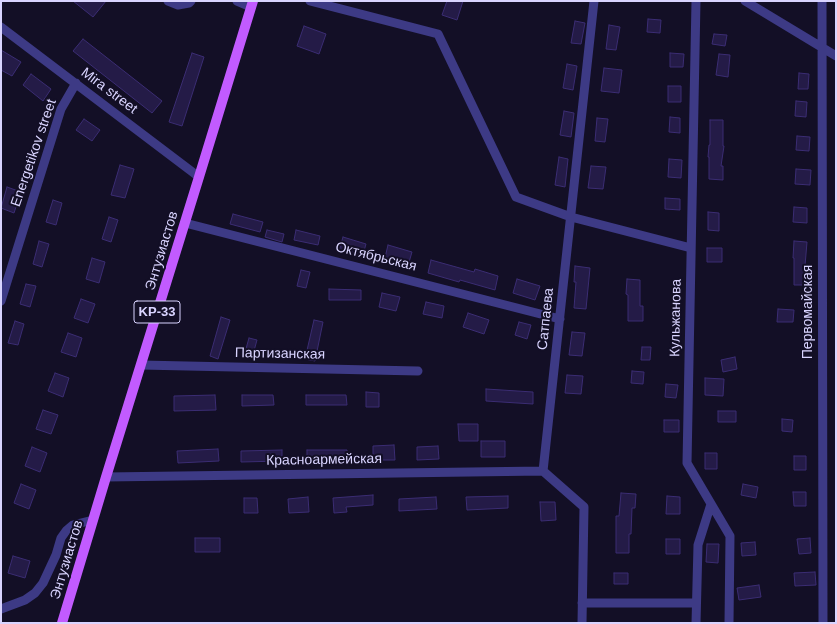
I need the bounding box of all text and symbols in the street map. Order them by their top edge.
street label: Mira street [78,64,140,118]
street label: Energetikov street [8,97,60,209]
street label: Энтузиастов [142,209,182,293]
street label: Октябрьская [334,239,418,275]
street label: Первомайская [800,265,816,359]
street label: Кульжанова [667,279,685,357]
street label: Сатпаева [534,287,558,351]
road number: KP-33 [134,301,180,323]
street label: Партизанская [235,345,325,363]
street label: Красноармейская [266,451,382,469]
street label: Энтузиастов [47,518,87,602]

